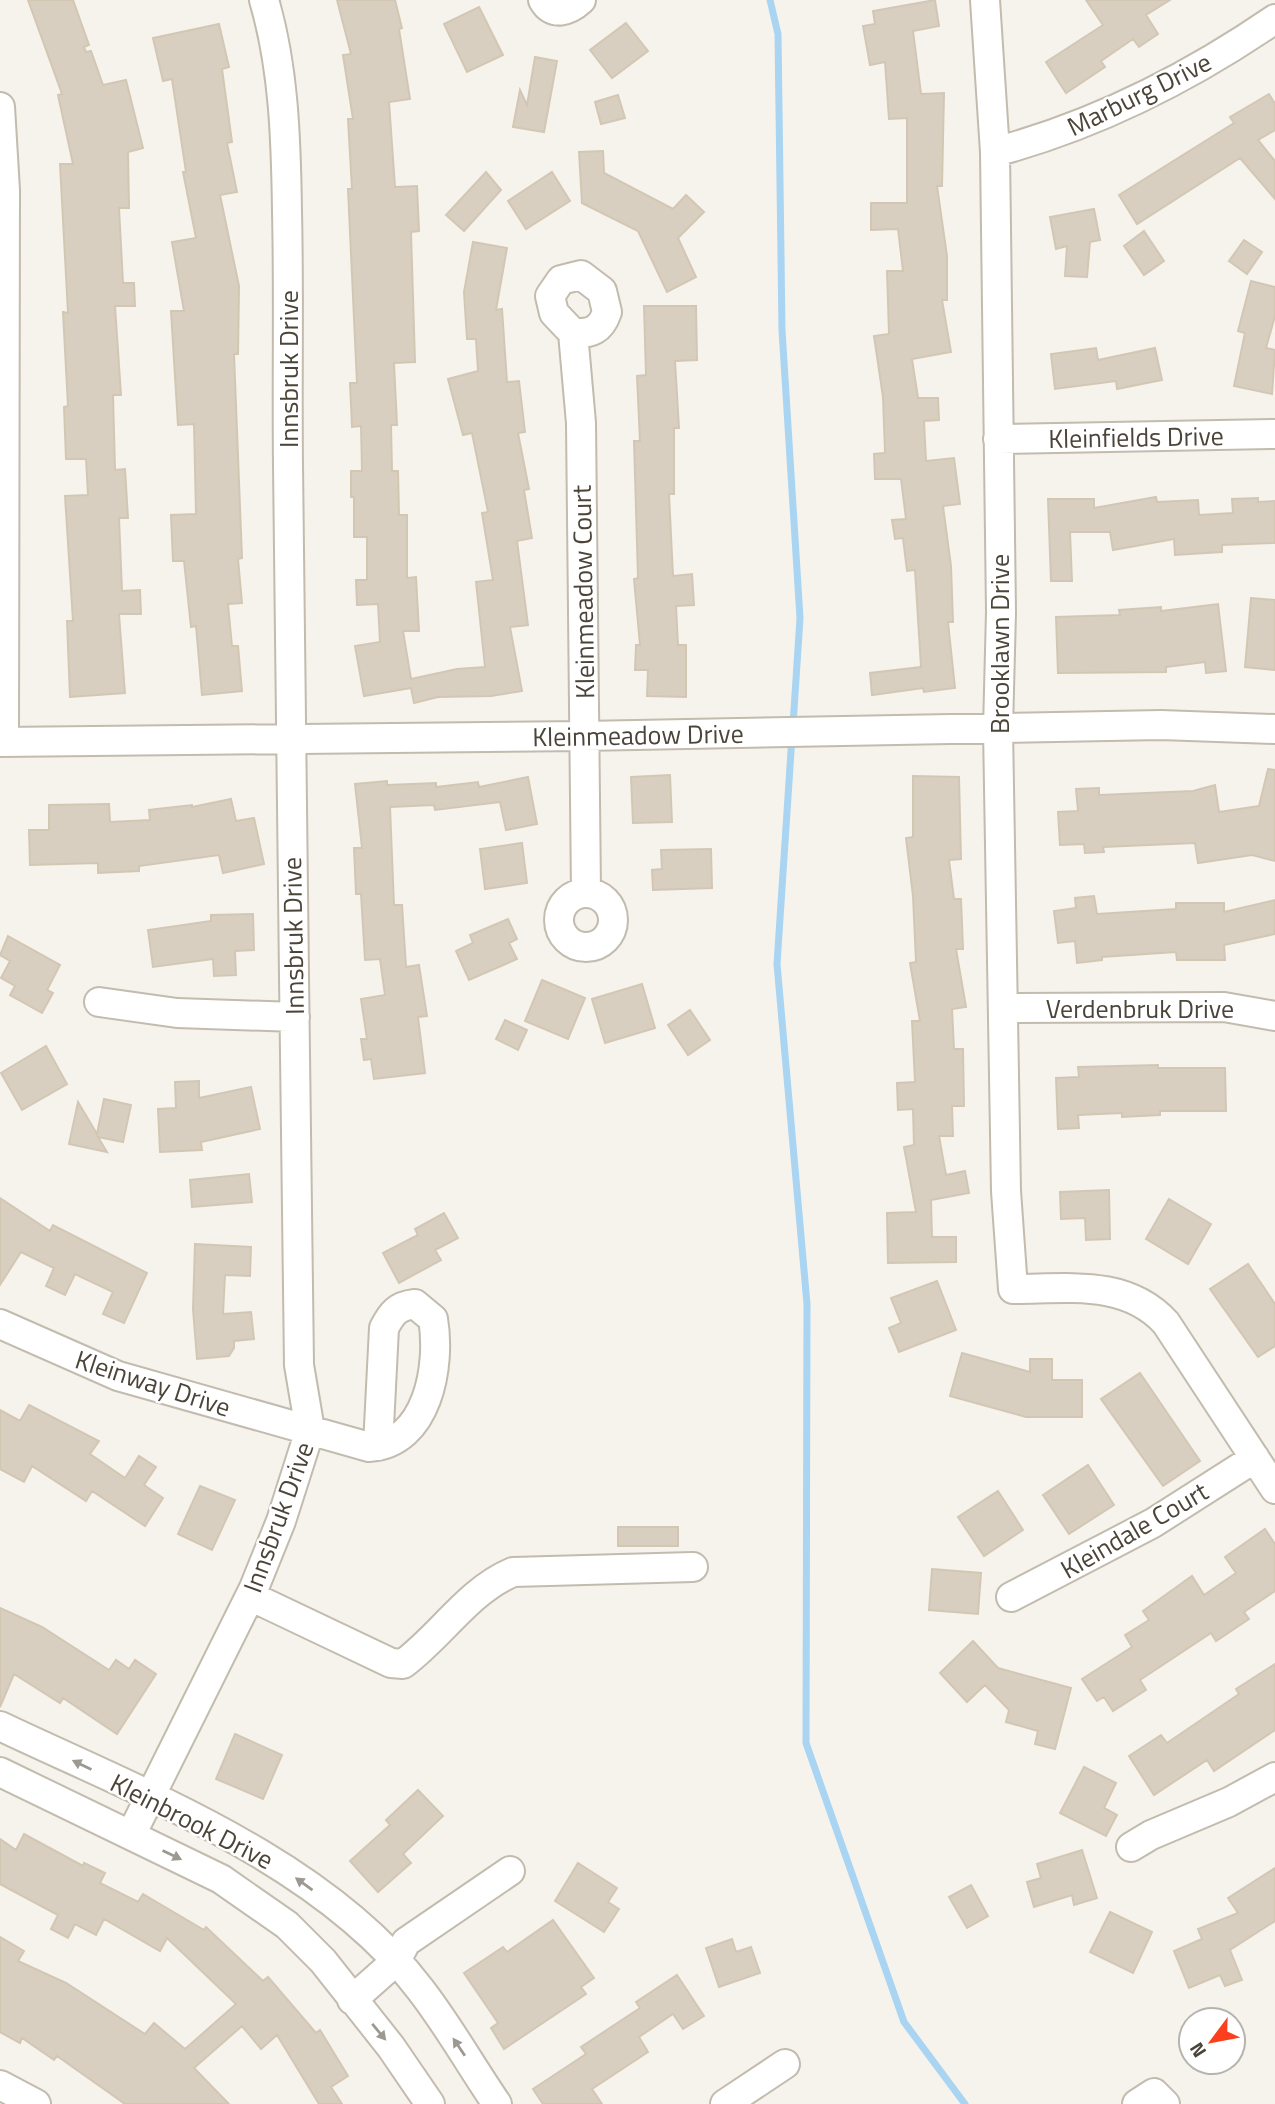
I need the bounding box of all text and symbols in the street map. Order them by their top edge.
street label: Marburg Drive [1060,42,1218,146]
street label: Innsbruk Drive [269,290,308,448]
street label: Kleinfields Drive [1048,416,1224,458]
street label: Kleinmeadow Court [562,485,604,699]
street label: Brooklawn Drive [980,554,1019,734]
street label: Kleinmeadow Drive [532,714,744,756]
street label: Innsbruk Drive [272,857,314,1015]
street label: Verdenbruk Drive [1046,989,1234,1028]
street label: Kleinway Drive [70,1340,236,1426]
street label: Innsbruk Drive [233,1436,323,1598]
street label: Kleindale Court [1053,1472,1215,1588]
one-way arrow [72,1760,92,1771]
street label: Kleinbrook Drive [104,1763,280,1879]
one-way arrow [162,1849,182,1860]
one-way arrow [295,1877,313,1891]
north arrow [1177,2006,1247,2076]
one-way arrow [371,2023,386,2040]
text: N [1181,2037,1213,2064]
one-way arrow [452,2038,466,2056]

